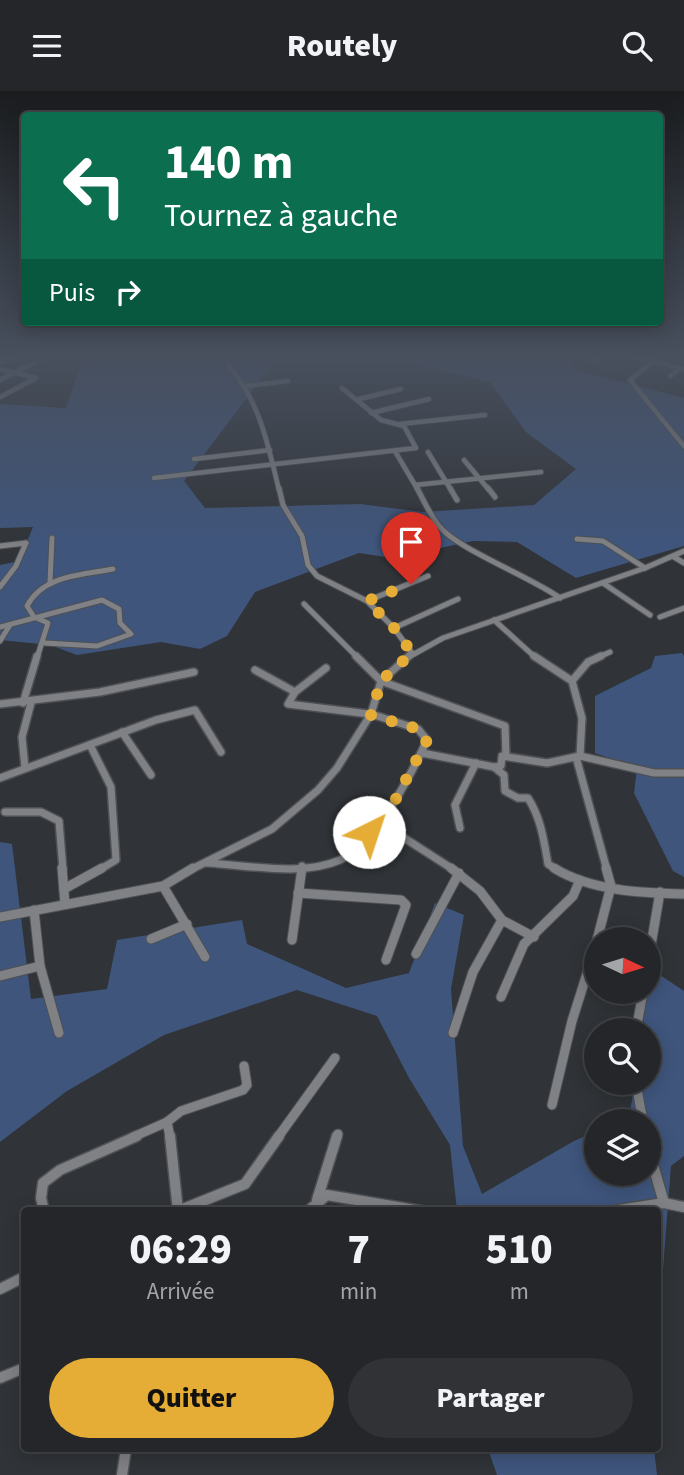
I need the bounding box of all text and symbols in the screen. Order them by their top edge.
text: Routely [287,23,397,69]
icon: menu [28,27,66,65]
icon: search [618,27,656,65]
text: 140 m [164,128,293,198]
icon: left [49,140,140,231]
text: Tournez à gauche [164,193,398,239]
icon: right [109,273,147,311]
text: Puis [49,274,95,311]
pin [381,512,441,584]
icon: arrive [392,523,430,561]
position arrow [332,795,406,869]
north arrow [584,927,662,1005]
map controls [584,927,661,1186]
button: search [584,1018,661,1095]
button: layers [584,1109,661,1186]
text: 06:29 [129,1220,232,1280]
text: 7 [347,1220,370,1280]
text: 510 [486,1220,553,1280]
text: Arrivée [147,1275,214,1308]
text: min [340,1275,377,1308]
text: m [510,1275,529,1308]
button: Quitter [49,1358,334,1438]
button: Partager [348,1358,633,1438]

